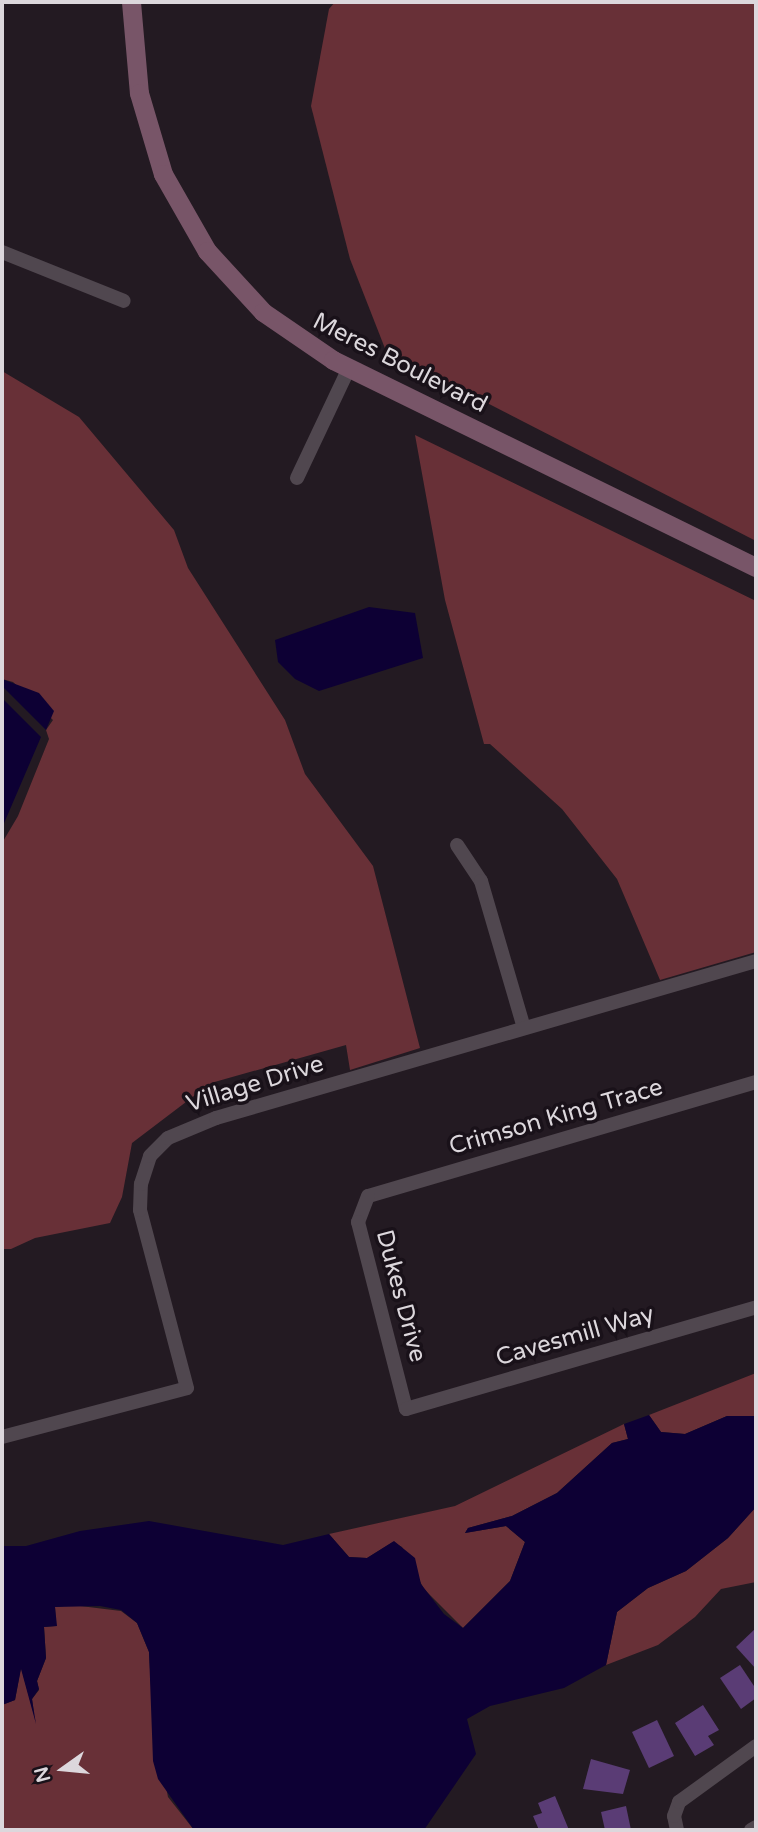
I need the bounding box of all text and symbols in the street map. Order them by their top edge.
street label: Meres Boulevard [308,307,492,419]
street label: Village Drive [183,1049,327,1119]
street label: Crimson King Trace [446,1073,666,1161]
street label: Dukes Drive [370,1227,432,1365]
street label: Cavesmill Way [493,1300,657,1372]
north arrow [28,1734,98,1804]
text: N [30,1764,55,1785]

